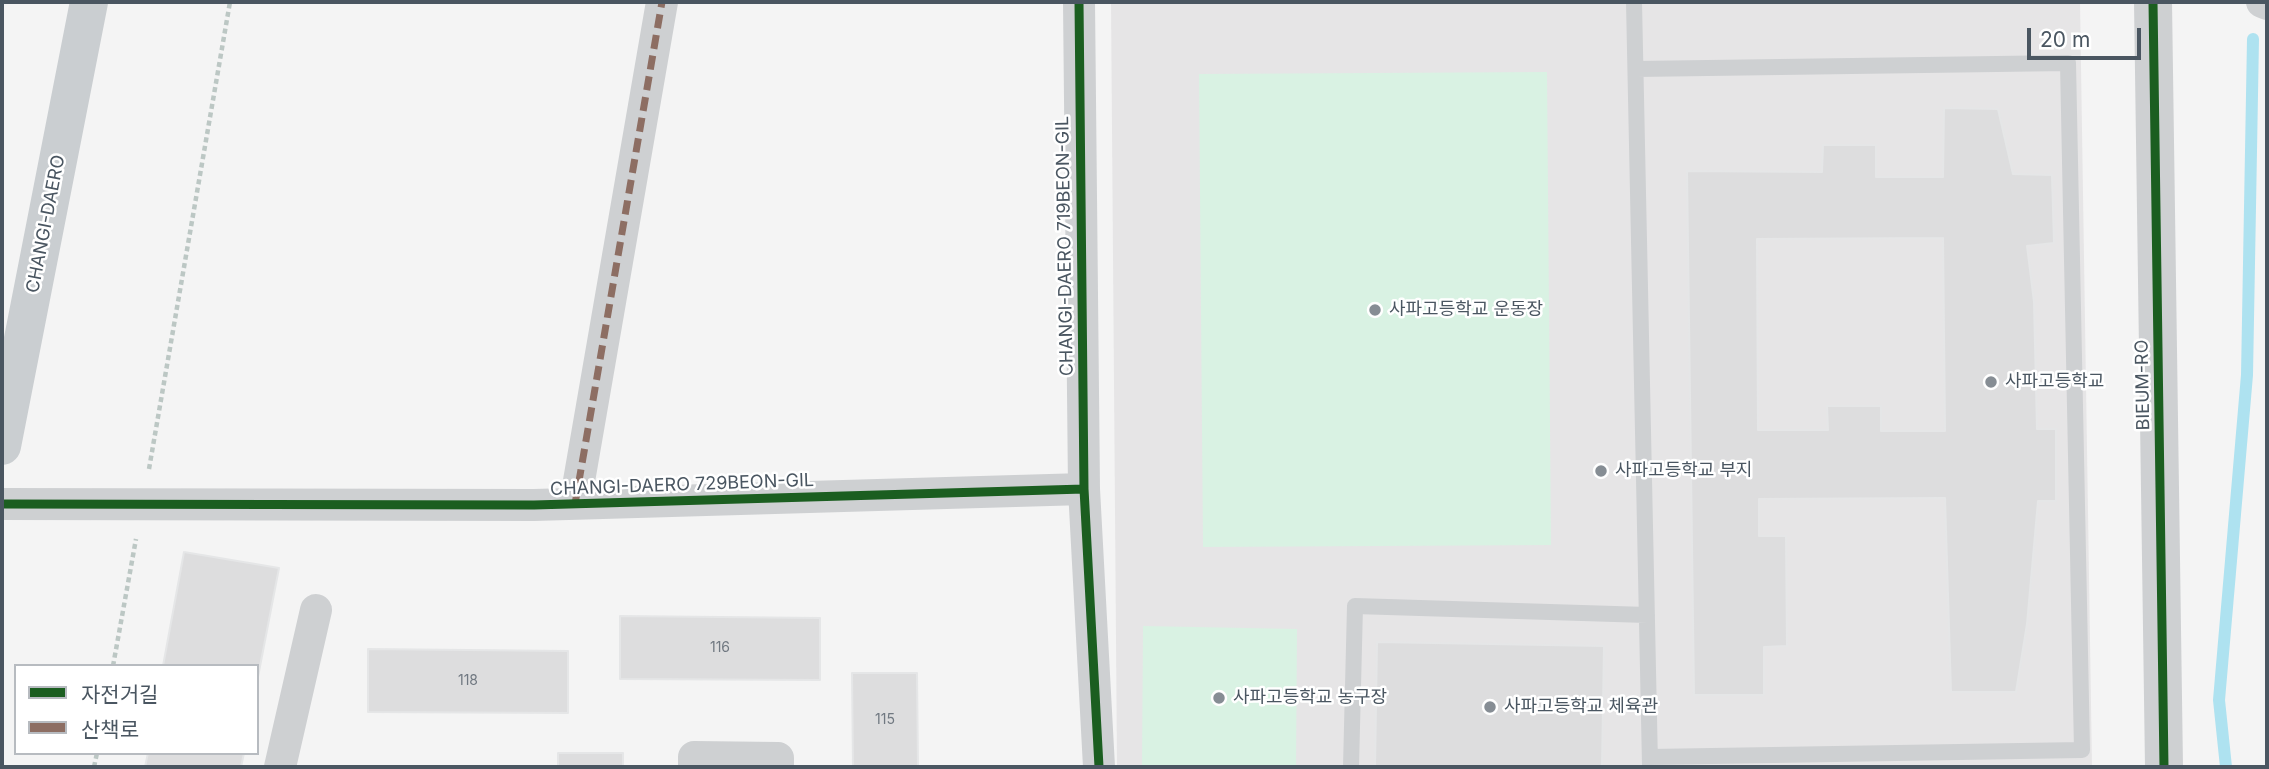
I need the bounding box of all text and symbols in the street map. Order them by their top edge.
scale bar [2031,14,2145,58]
text: 20 m [2040,27,2090,52]
street label: CHANGI-DAERO 719BEON-GIL [1052,116,1078,376]
street label: CHANGI-DAERO [22,153,70,295]
place label: 사파고등학교 운동장 [1389,299,1543,321]
marker: 사파고등학교 운동장 [1367,302,1383,318]
street label: BIEUM-RO [2131,339,2155,431]
place label: 사파고등학교 [2005,371,2104,393]
marker: 사파고등학교 [1983,374,1999,390]
place label: 사파고등학교 부지 [1615,460,1753,482]
marker: 사파고등학교 부지 [1593,463,1609,479]
street label: CHANGI-DAERO 729BEON-GIL [550,470,814,500]
house number: 116 [710,640,730,656]
legend [14,664,259,755]
house number: 118 [458,673,478,689]
text: 자전거길 [81,682,158,707]
place label: 사파고등학교 농구장 [1233,687,1387,709]
marker: 사파고등학교 농구장 [1211,690,1227,706]
place label: 사파고등학교 체육관 [1504,696,1658,718]
marker: 사파고등학교 체육관 [1482,699,1498,715]
house number: 115 [875,712,895,728]
text: 산책로 [81,717,139,742]

